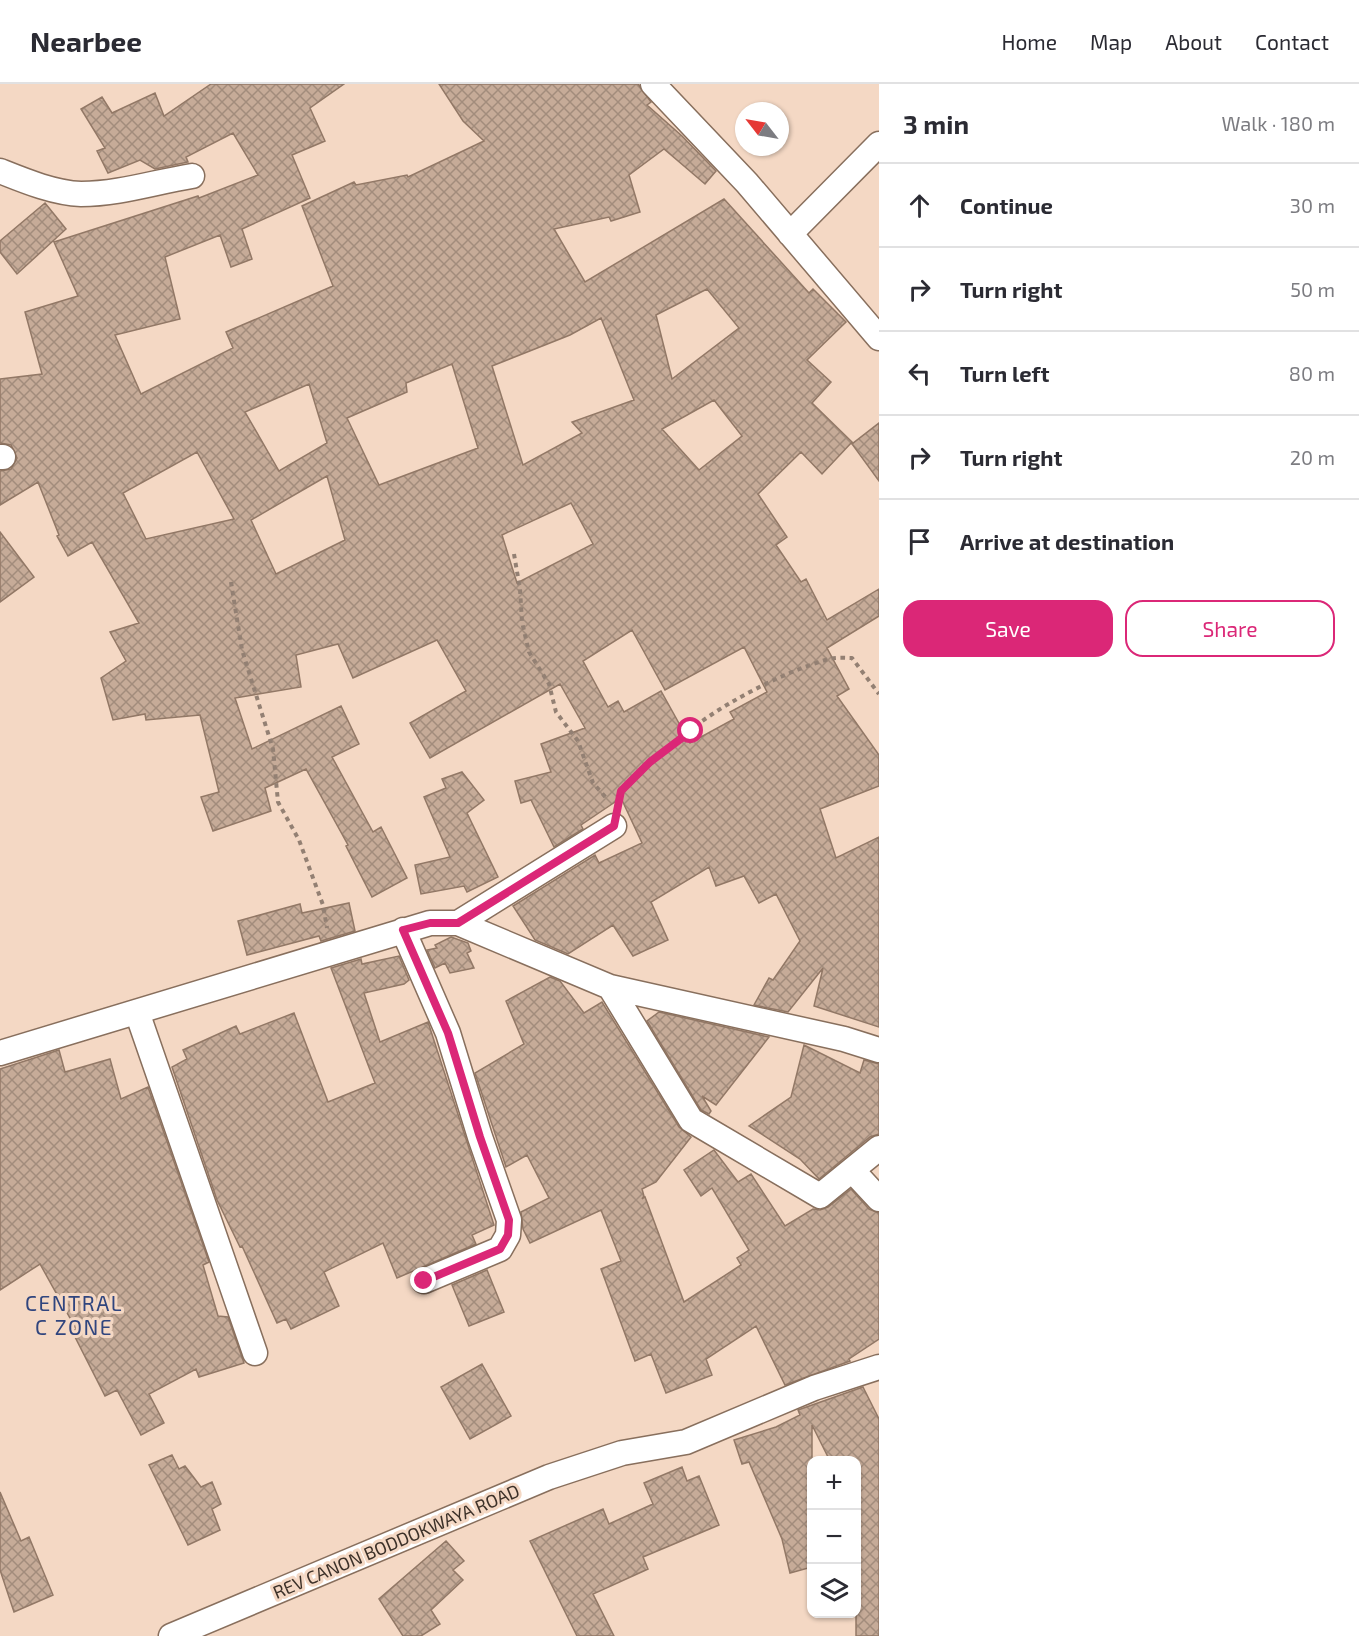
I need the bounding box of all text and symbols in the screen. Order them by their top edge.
text: Nearbee [30,24,142,58]
text: Home [1001,29,1057,54]
text: Map [1090,29,1132,54]
text: About [1165,29,1222,54]
text: Contact [1255,29,1329,54]
north arrow [735,102,789,156]
text: 3 min [903,108,969,139]
text: Walk · 180 m [1222,111,1335,135]
icon: ahead [903,189,936,222]
text: Continue [960,192,1053,218]
text: 30 m [1290,193,1335,217]
icon: right [903,273,936,306]
text: Turn right [960,276,1062,302]
text: 50 m [1290,277,1335,301]
icon: left [903,357,936,390]
text: Turn left [960,360,1049,386]
text: 80 m [1289,361,1335,385]
icon: right [903,441,936,474]
text: Turn right [960,444,1062,470]
text: 20 m [1290,445,1335,469]
icon: arrive [903,525,936,558]
text: Arrive at destination [960,528,1174,554]
button: Save [903,600,1113,657]
button: Share [1125,600,1335,657]
route start [677,717,703,743]
route end [410,1267,436,1293]
district label: CENTRAL C ZONE [25,1290,123,1339]
map controls [807,1456,861,1618]
button: + [807,1456,861,1510]
street label: REV CANON BODDOKWAYA ROAD [269,1479,523,1603]
button: − [807,1510,861,1564]
button: layers [807,1564,861,1618]

